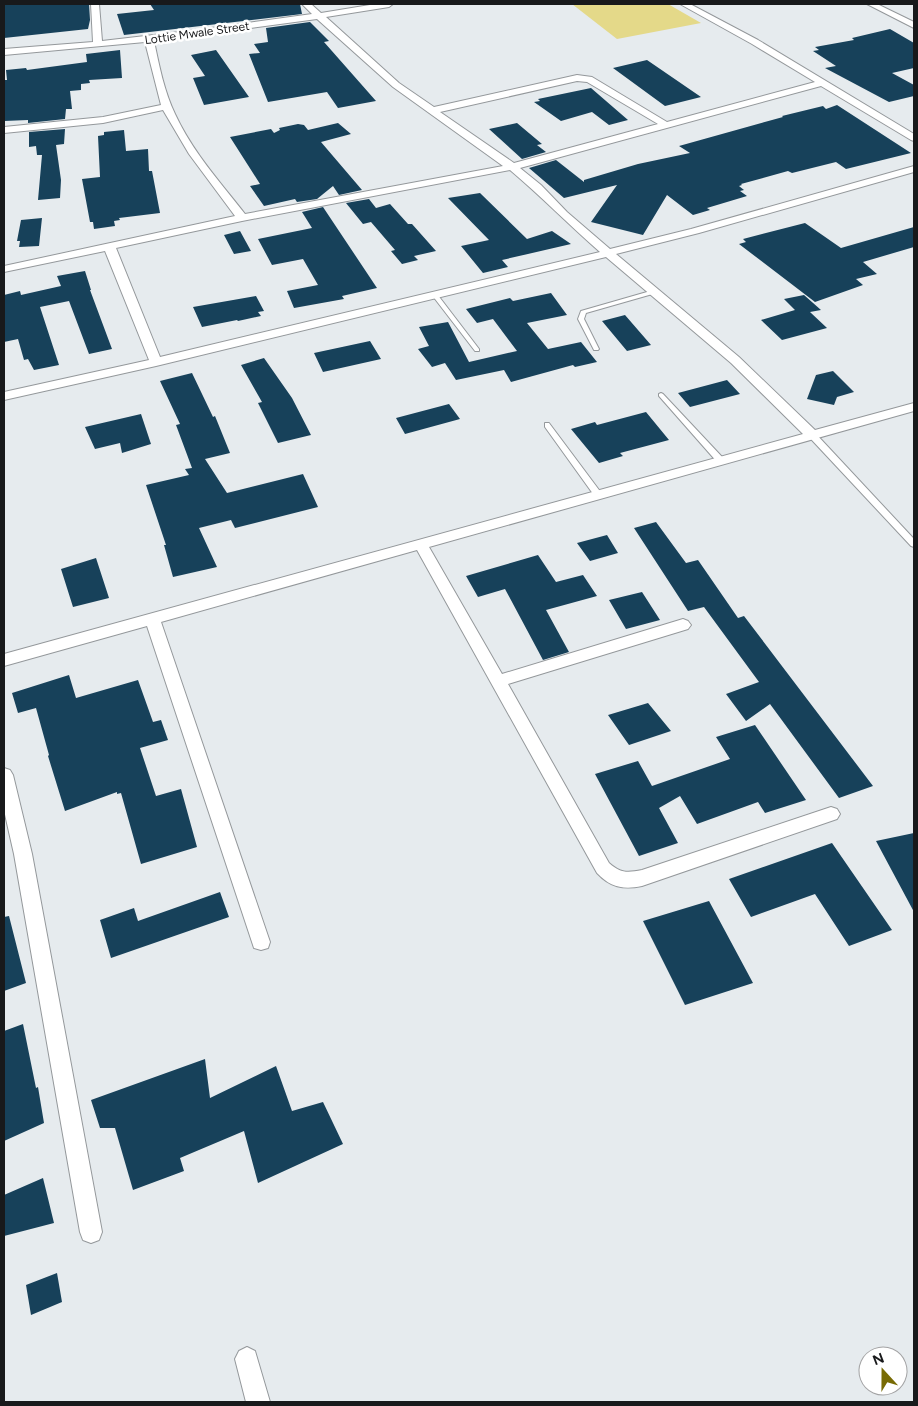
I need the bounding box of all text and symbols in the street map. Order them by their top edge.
street label: Lottie Mwale Street [144,19,251,47]
north arrow [858,1346,908,1396]
text: N [870,1349,887,1369]

